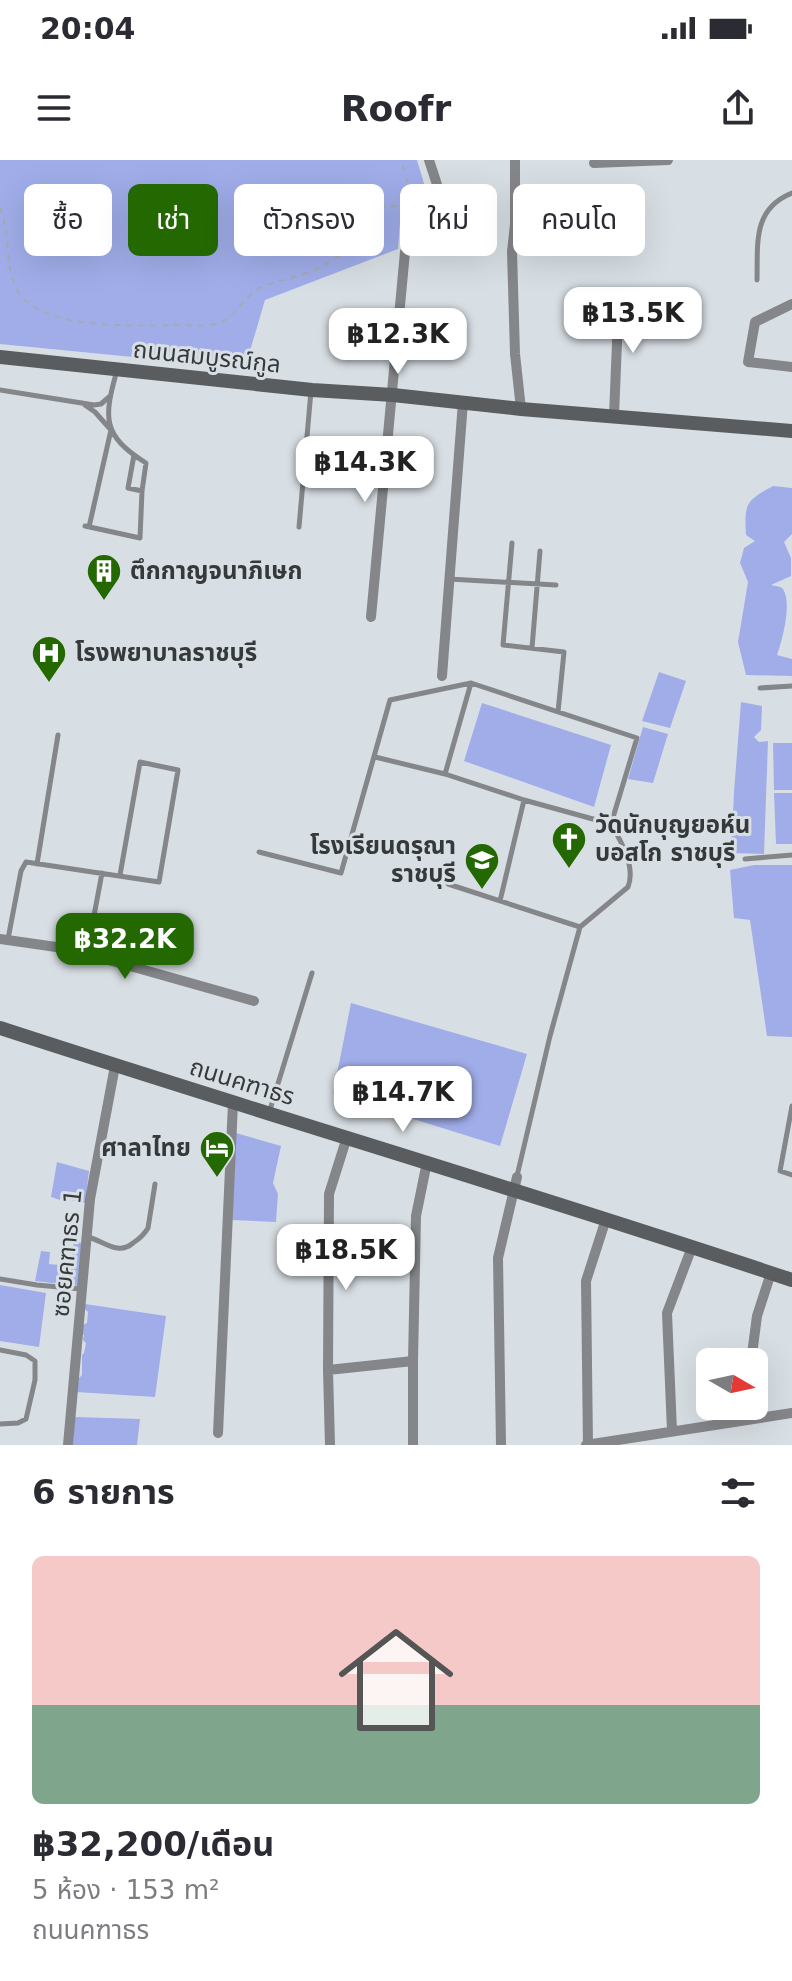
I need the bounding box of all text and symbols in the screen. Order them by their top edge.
text: 20:04 [40,11,136,46]
icon: menu [32,86,76,130]
icon: share [716,86,760,130]
text: Roofr [341,88,451,129]
chip: ซื้อ [24,184,112,256]
chip: เช่า [128,184,218,256]
chip: ตัวกรอง [234,184,384,256]
chip: ใหม่ [400,184,497,256]
chip: คอนโด [513,184,645,256]
pin: ฿13.5K [568,287,698,355]
text: ฿13.5K [582,298,684,328]
pin: ฿12.3K [333,308,463,376]
text: ฿12.3K [347,319,449,349]
street label: ถนนสมบูรณ์กูล [132,335,282,380]
pin: ฿14.3K [300,436,430,504]
text: ฿14.3K [314,447,416,477]
building icon: ตึกกาญจนาภิเษก [85,552,123,602]
place label: ตึกกาญจนาภิเษก [130,557,302,585]
hospital icon: โรงพยาบาลราชบุรี [30,634,68,684]
place label: โรงพยาบาลราชบุรี [75,639,257,668]
place label: วัดนักบุญยอห์น บอสโก ราชบุรี [595,811,750,868]
church icon: วัดนักบุญยอห์น บอสโก ราชบุรี [550,820,588,870]
place label: โรงเรียนดรุณา ราชบุรี [310,832,456,889]
school or university icon: โรงเรียนดรุณา ราชบุรี [463,841,501,891]
pin: ฿32.2K [60,913,190,981]
text: ฿32.2K [74,924,176,954]
street label: ถนนคฑาธร [186,1053,298,1111]
pin: ฿14.7K [338,1066,468,1134]
text: ฿14.7K [352,1077,454,1107]
hotel icon: ศาลาไทย [198,1129,236,1179]
place label: ศาลาไทย [101,1134,191,1162]
street label: ซอยคฑาธร 1 [46,1188,88,1318]
pin: ฿18.5K [281,1224,411,1292]
text: ฿18.5K [295,1235,397,1265]
north arrow [696,1348,768,1420]
map controls [696,1348,768,1420]
icon: filters [716,1471,760,1515]
text: 6 รายการ [32,1472,175,1512]
icon: home [324,1608,468,1752]
text: ฿32,200/เดือน [32,1824,274,1864]
text: 5 ห้อง · 153 m² [32,1875,219,1905]
text: ถนนคฑาธร [32,1915,149,1945]

